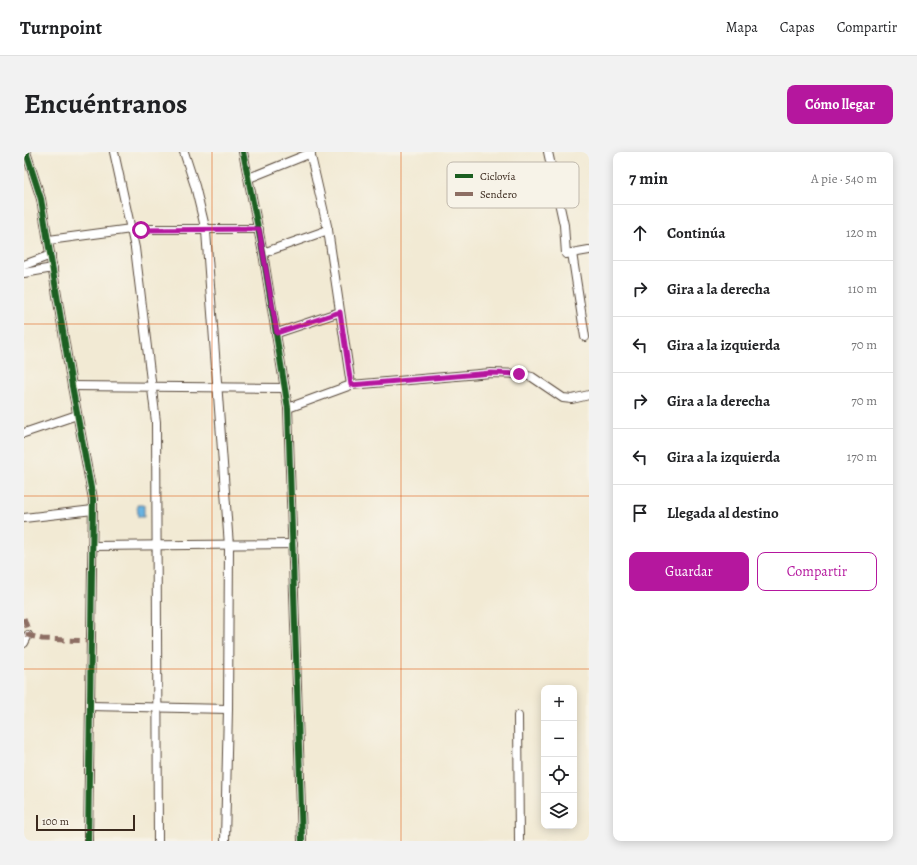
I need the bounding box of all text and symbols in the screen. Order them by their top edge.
text: Turnpoint [20,15,102,41]
text: Mapa [726,18,758,37]
text: Capas [780,18,815,37]
text: Compartir [837,18,897,37]
text: Encuéntranos [24,85,188,123]
button: Cómo llegar [787,85,893,124]
legend [447,162,579,208]
text: 7 min [629,167,668,190]
text: Ciclovía [480,169,516,184]
text: A pie · 540 m [811,170,877,187]
text: Sendero [480,187,518,202]
route start [132,221,150,239]
icon: ahead [629,222,651,244]
text: Continúa [667,223,725,243]
text: 120 m [846,224,877,241]
icon: right [629,278,651,300]
text: Gira a la derecha [667,279,770,299]
text: 110 m [848,280,877,297]
icon: left [629,334,651,356]
text: Gira a la izquierda [667,335,780,355]
text: 70 m [851,336,877,353]
route end [510,365,528,383]
icon: right [629,390,651,412]
text: Gira a la derecha [667,391,770,411]
text: 70 m [851,392,877,409]
icon: left [629,446,651,468]
text: Gira a la izquierda [667,447,780,467]
text: 170 m [847,448,877,465]
icon: arrive [629,502,651,524]
text: Llegada al destino [667,503,779,523]
button: Guardar [629,552,749,591]
button: Compartir [757,552,877,591]
map controls [541,685,577,829]
button: + [541,685,577,721]
button: − [541,721,577,757]
button: locate [541,757,577,793]
button: layers [541,793,577,829]
scale bar [36,813,135,832]
text: 100 m [42,814,69,829]

